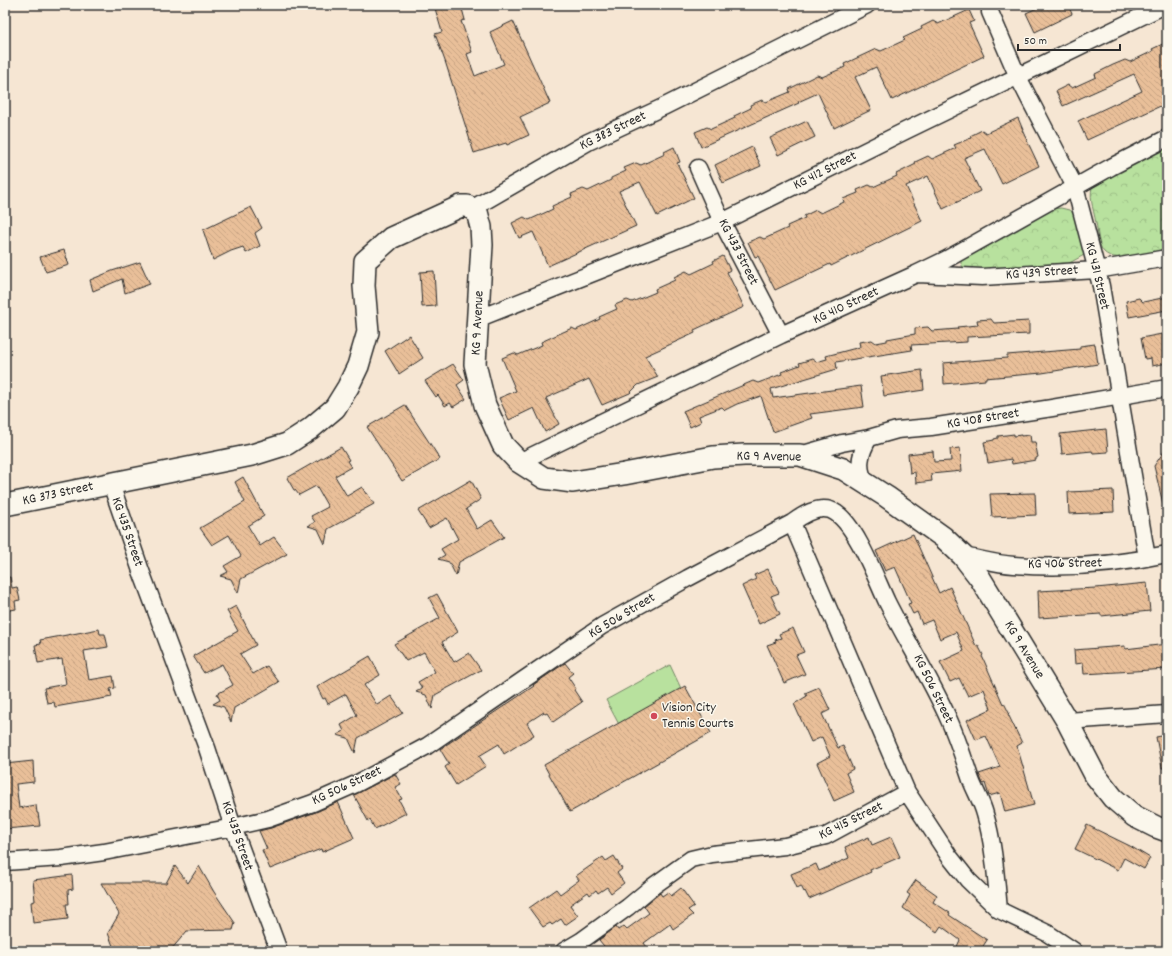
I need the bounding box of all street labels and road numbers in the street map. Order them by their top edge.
street label: KG 383 Street [576,106,650,156]
street label: KG 412 Street [790,146,860,196]
street label: KG 433 Street [713,215,763,289]
street label: KG 431 Street [1079,240,1115,312]
street label: KG 439 Street [1005,260,1079,286]
street label: KG 410 Street [810,282,882,330]
street label: KG 9 Avenue [466,290,490,356]
street label: KG 408 Street [945,403,1021,435]
street label: KG 9 Avenue [736,446,802,468]
street label: KG 373 Street [21,477,95,511]
street label: KG 435 Street [106,494,148,570]
street label: KG 406 Street [1028,553,1102,575]
street label: KG 506 Street [585,588,659,644]
street label: KG 9 Avenue [999,617,1049,683]
street label: KG 506 Street [908,651,958,727]
street label: KG 506 Street [309,761,385,811]
street label: KG 415 Street [815,797,887,845]
street label: KG 435 Street [216,798,258,874]

